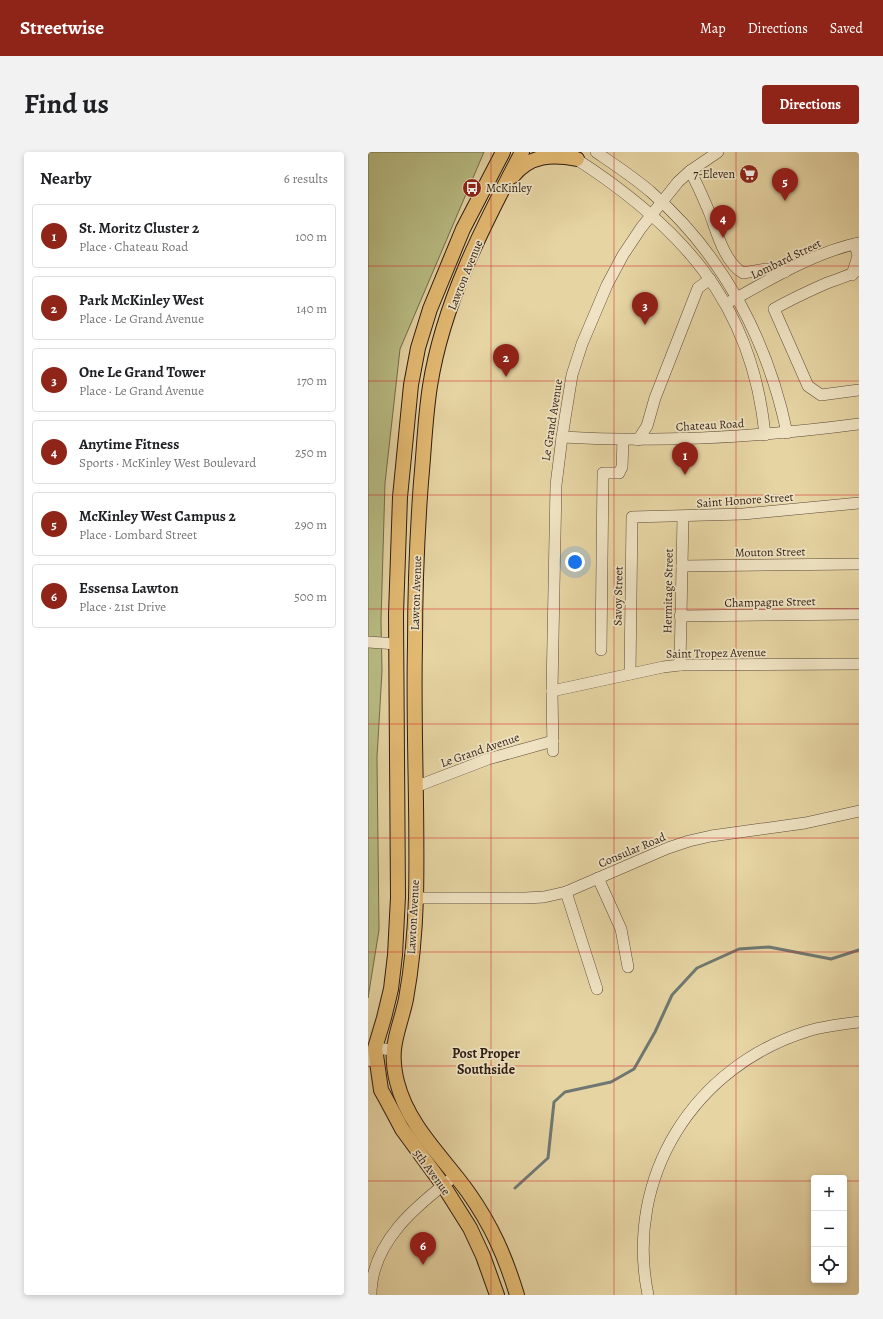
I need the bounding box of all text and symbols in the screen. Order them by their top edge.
text: Streetwise [20,15,104,41]
text: Map [700,19,726,38]
text: Directions [748,19,808,38]
text: Saved [830,19,863,38]
text: Find us [24,85,109,123]
button: Directions [762,85,859,124]
supermarket icon: 7-Eleven [738,163,760,185]
place label: 7-Eleven [693,166,735,182]
text: Nearby [40,167,91,190]
pin: 5 [772,168,798,201]
text: 6 results [284,170,328,187]
bus stop icon: McKinley [461,177,483,199]
place label: McKinley [486,180,532,196]
pin: 4 [710,205,736,238]
text: St. Moritz Cluster 2 [79,218,199,238]
text: 1 [52,228,56,245]
text: 100 m [295,228,327,245]
street label: Lombard Street [748,235,824,283]
street label: Lawton Avenue [444,237,486,313]
text: Place · Chateau Road [79,238,188,255]
text: Park McKinley West [79,290,204,310]
pin: 3 [632,292,658,325]
text: 2 [51,300,57,317]
text: 140 m [296,300,327,317]
text: Place · Le Grand Avenue [79,310,204,327]
pin: 2 [493,344,519,377]
text: One Le Grand Tower [79,362,206,382]
text: 3 [51,372,57,389]
text: 170 m [297,372,327,389]
street label: Le Grand Avenue [538,378,566,462]
text: Place · Le Grand Avenue [79,382,204,399]
street label: Chateau Road [675,415,745,435]
text: Anytime Fitness [79,434,179,454]
pin: 1 [672,442,698,475]
text: 4 [51,444,57,461]
text: 250 m [295,444,327,461]
text: Sports · McKinley West Boulevard [79,454,256,471]
street label: Saint Honore Street [696,489,794,511]
text: McKinley West Campus 2 [79,506,236,526]
text: 5 [51,516,57,533]
text: 290 m [295,516,327,533]
text: Place · Lombard Street [79,526,197,543]
street label: Mouton Street [734,543,806,561]
street label: Hermitage Street [659,548,677,634]
your location [565,552,585,572]
street label: Lawton Avenue [407,555,425,631]
street label: Savoy Street [609,566,627,626]
text: Essensa Lawton [79,578,179,598]
text: 6 [51,588,57,605]
text: 500 m [294,588,327,605]
street label: Champagne Street [724,593,816,611]
text: Place · 21st Drive [79,598,166,615]
street label: Saint Tropez Avenue [666,644,766,662]
street label: Le Grand Avenue [438,729,522,771]
street label: Consular Road [596,828,669,871]
street label: Lawton Avenue [403,879,423,955]
district label: Post Proper Southside [452,1044,520,1079]
street label: 5th Avenue [410,1146,454,1198]
map controls [811,1175,847,1283]
button: + [811,1175,847,1211]
button: − [811,1211,847,1247]
pin: 6 [410,1232,436,1265]
button: locate [811,1247,847,1283]

